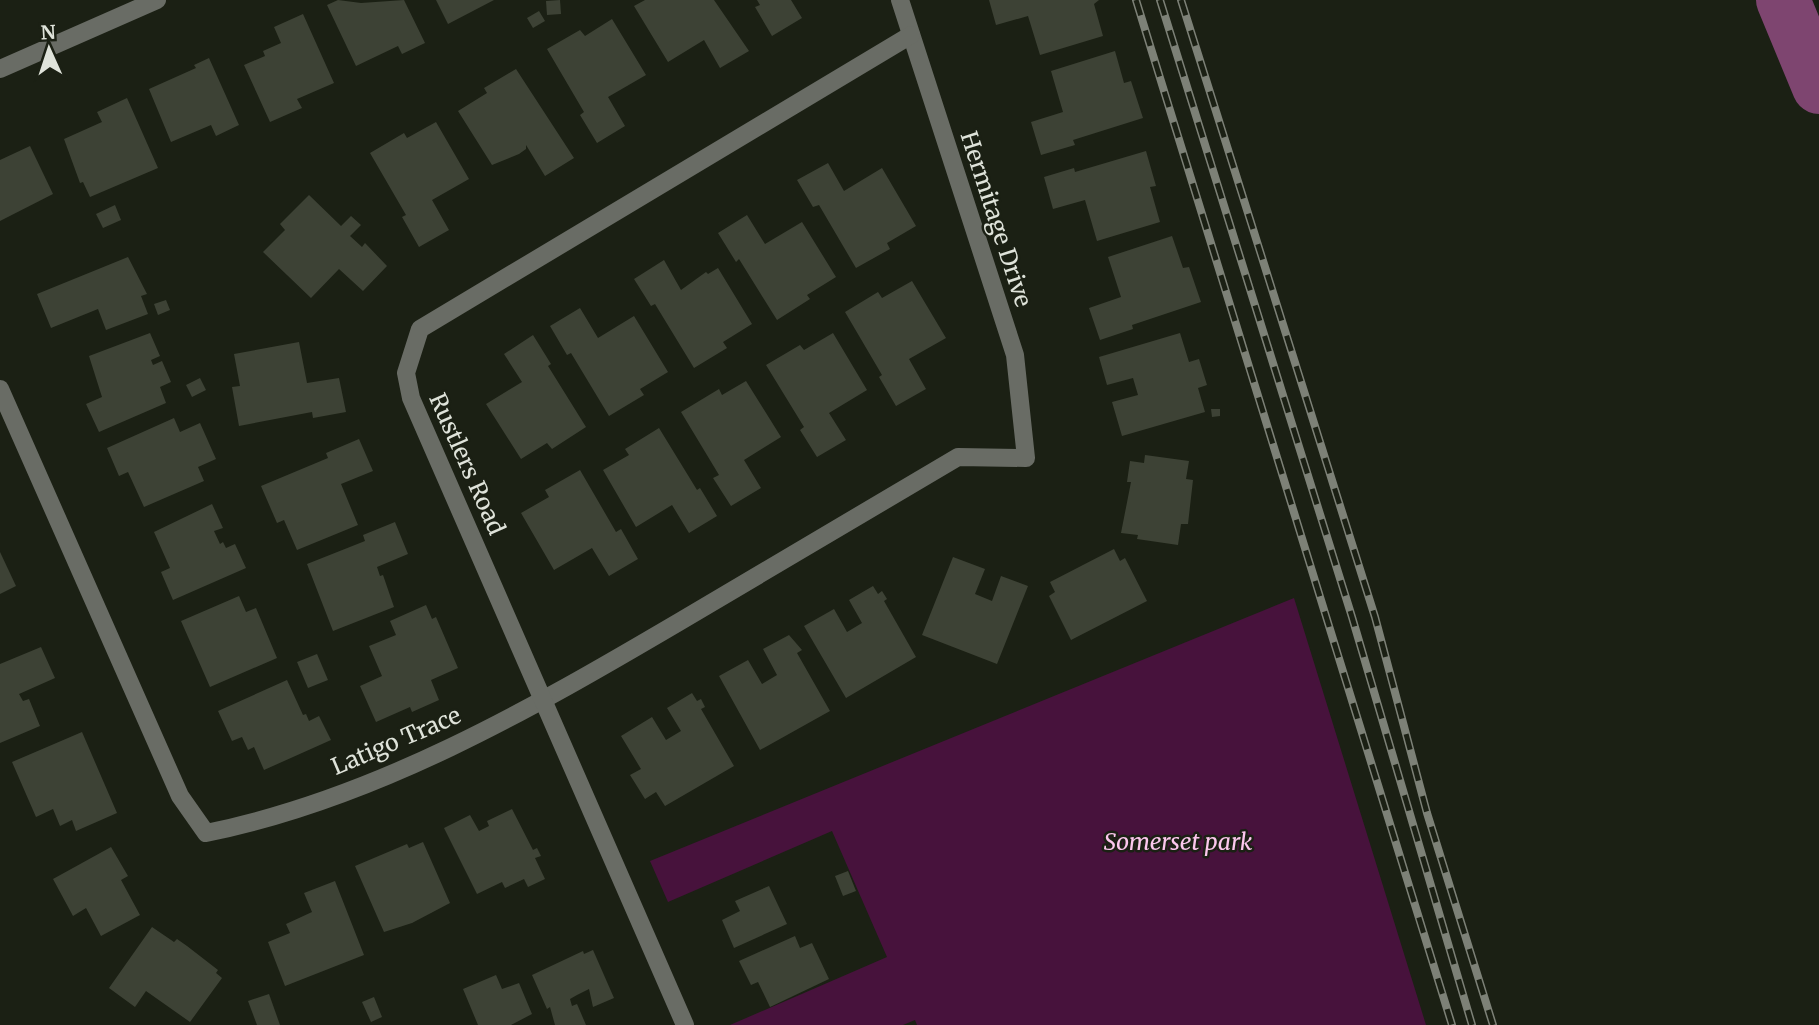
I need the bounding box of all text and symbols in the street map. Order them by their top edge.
north arrow [14,14,84,84]
text: N [40,20,56,44]
street label: Hermitage Drive [954,127,1038,310]
street label: Rustlers Road [423,388,512,539]
street label: Latigo Trace [327,700,465,781]
park label: Somerset park [1104,827,1253,856]

